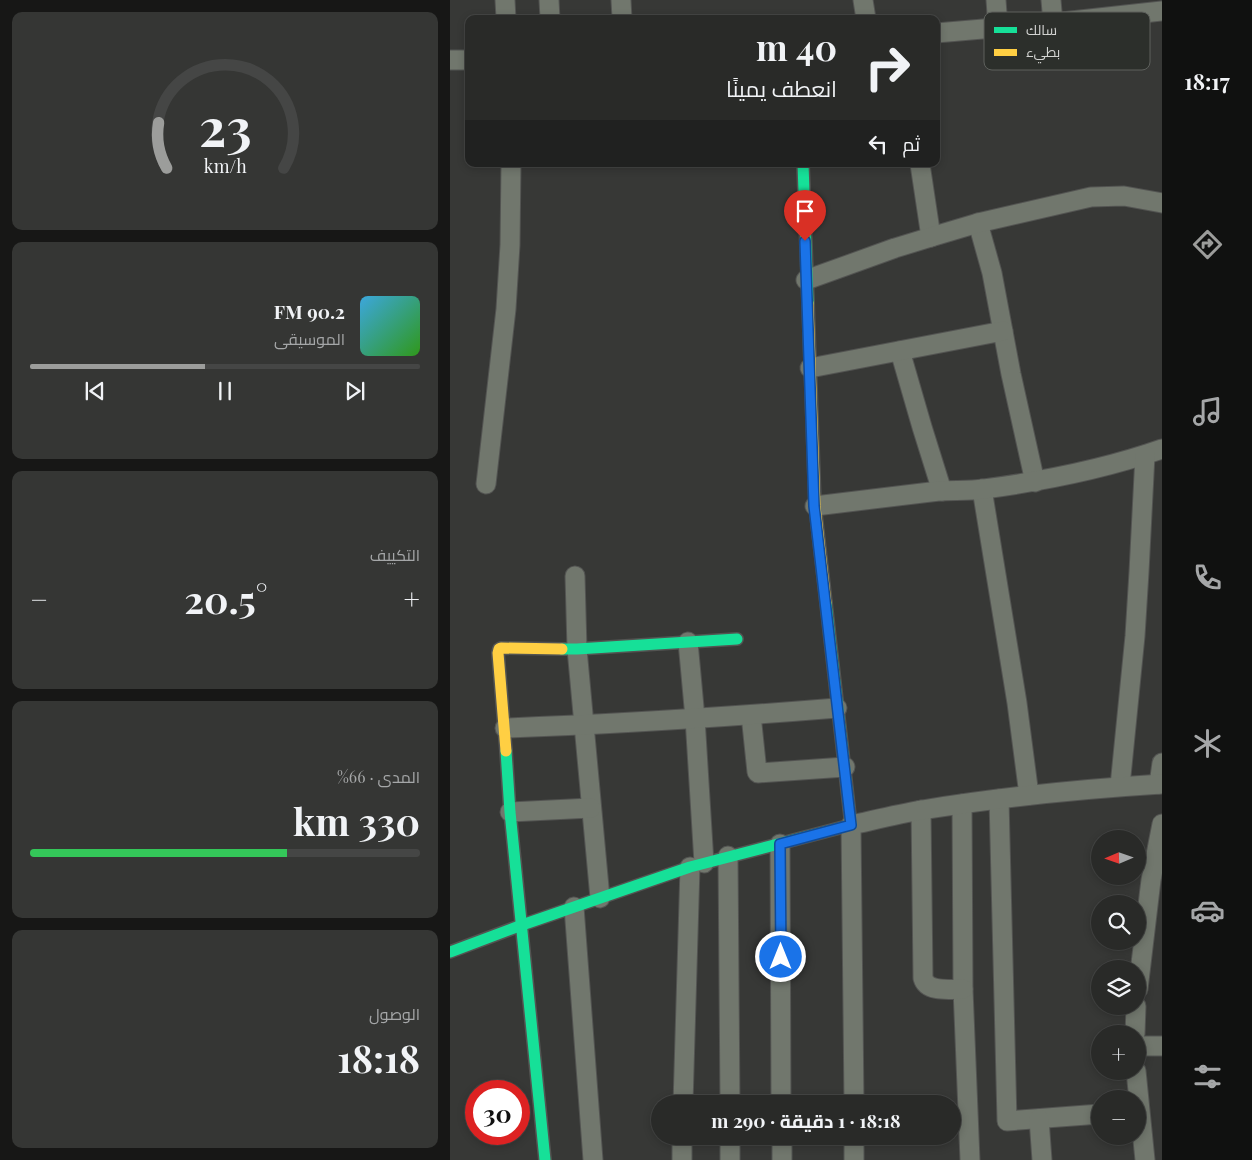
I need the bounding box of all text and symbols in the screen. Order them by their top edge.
legend [984,12,1150,70]
text: سالك [1026,20,1057,39]
text: 40 m [756,23,837,70]
icon: right [855,35,920,100]
text: بطيء [1026,42,1060,64]
text: 18:17 [1184,66,1230,96]
text: انعطف يمينًا [726,73,837,103]
text: 23 [199,91,251,160]
icon: left [864,130,892,158]
text: ثم [902,130,920,156]
text: km/h [204,154,247,177]
pin [784,190,826,241]
icon: arrive [791,197,819,225]
icon: directions [1190,227,1225,262]
text: 90.2 FM [274,298,345,324]
text: الموسيقى [274,328,345,349]
icon: previous [81,377,109,405]
icon: pause [211,377,239,405]
icon: next [341,377,369,405]
icon: music [1190,394,1225,429]
text: التكييف [370,544,420,565]
icon: phone [1190,560,1225,595]
text: 20.5° [184,573,267,624]
text: − [30,580,48,617]
text: + [404,580,420,617]
icon: climate [1190,726,1225,761]
text: المدى · 66% [337,766,420,787]
text: 330 km [293,795,420,846]
north arrow [1091,830,1146,885]
map controls [1091,830,1146,1145]
icon: car [1190,893,1225,928]
button: search [1091,895,1146,950]
position arrow [754,930,806,982]
button: layers [1091,960,1146,1015]
text: الوصول [369,1003,420,1024]
button: + [1091,1025,1146,1080]
text: 18:18 [337,1032,420,1083]
icon: filters [1190,1059,1225,1094]
speed limit sign: 30 [465,1080,530,1145]
button: − [1091,1090,1146,1145]
text: 18:18 · 1 دقيقة · 290 m [711,1107,901,1133]

